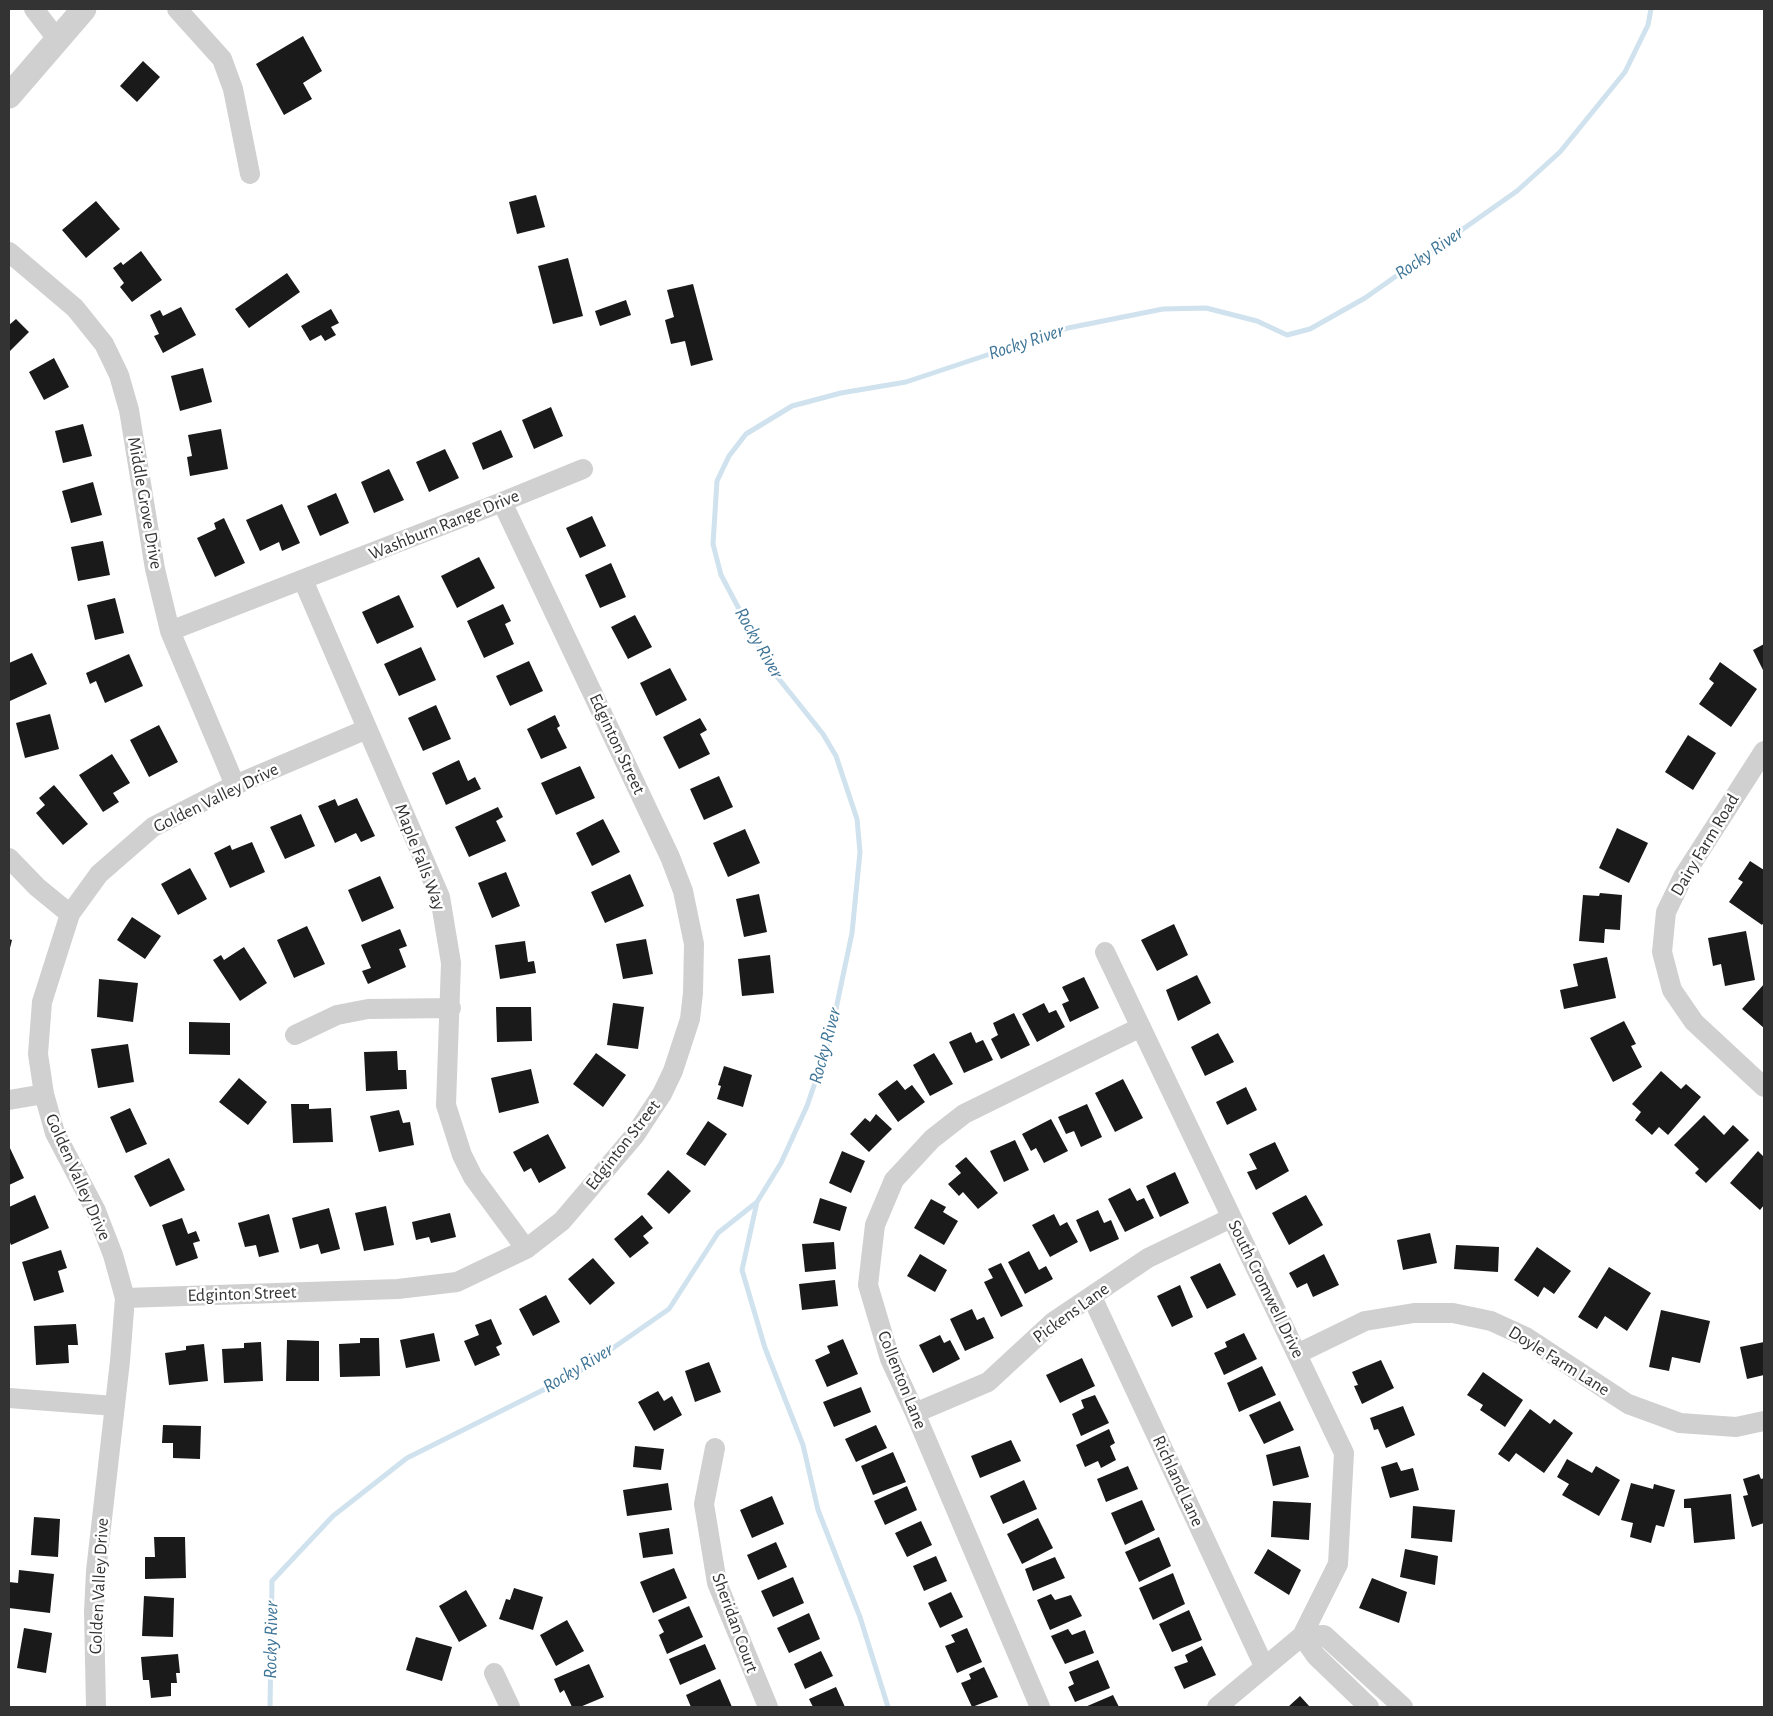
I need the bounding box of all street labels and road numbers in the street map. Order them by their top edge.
street label: Middle Grove Drive [123,435,167,571]
street label: Washburn Range Drive [366,485,522,565]
street label: Edginton Street [584,690,650,798]
street label: Golden Valley Drive [150,758,282,838]
street label: Dairy Farm Road [1666,790,1744,900]
street label: Maple Falls Way [390,801,450,913]
street label: Edginton Street [581,1096,665,1194]
street label: Golden Valley Drive [40,1110,116,1244]
street label: South Cromwell Drive [1223,1216,1309,1362]
street label: Pickens Lane [1029,1278,1113,1348]
street label: Edginton Street [187,1281,297,1307]
street label: Doyle Farm Lane [1504,1321,1614,1401]
street label: Collenton Lane [873,1328,931,1432]
street label: Richland Lane [1148,1432,1208,1530]
street label: Golden Valley Drive [85,1517,113,1655]
street label: Sheridan Court [707,1570,763,1676]

